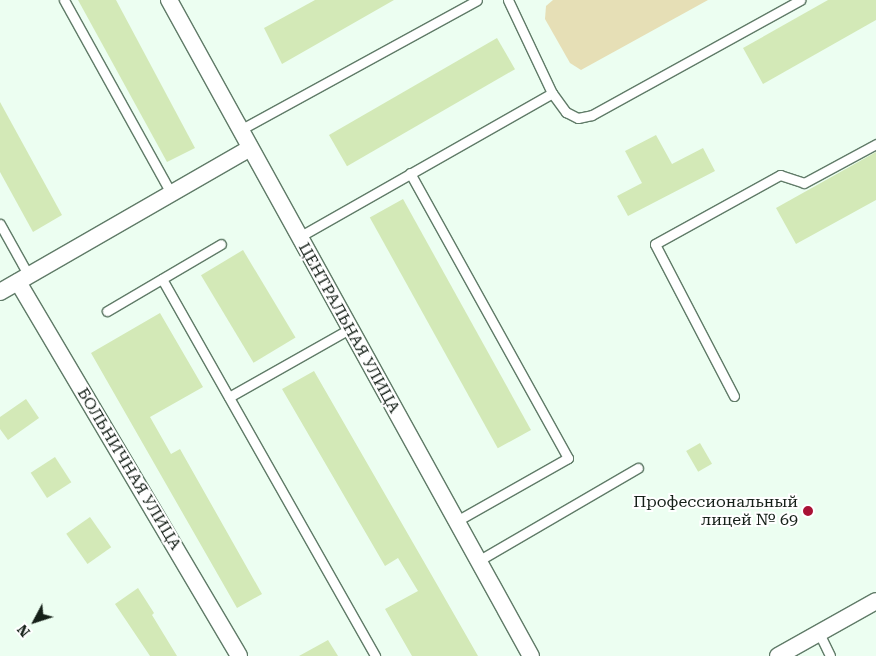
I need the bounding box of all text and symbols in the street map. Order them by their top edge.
street label: ЦЕНТРАЛЬНАЯ УЛИЦА [294,239,404,417]
street label: БОЛЬНИЧНАЯ УЛИЦА [73,384,185,554]
place label: Профессиональный лицей № 69 [633,492,798,530]
marker: Профессиональный лицей № 69 [802,505,814,517]
north arrow [10,596,60,646]
text: N [14,621,33,640]

